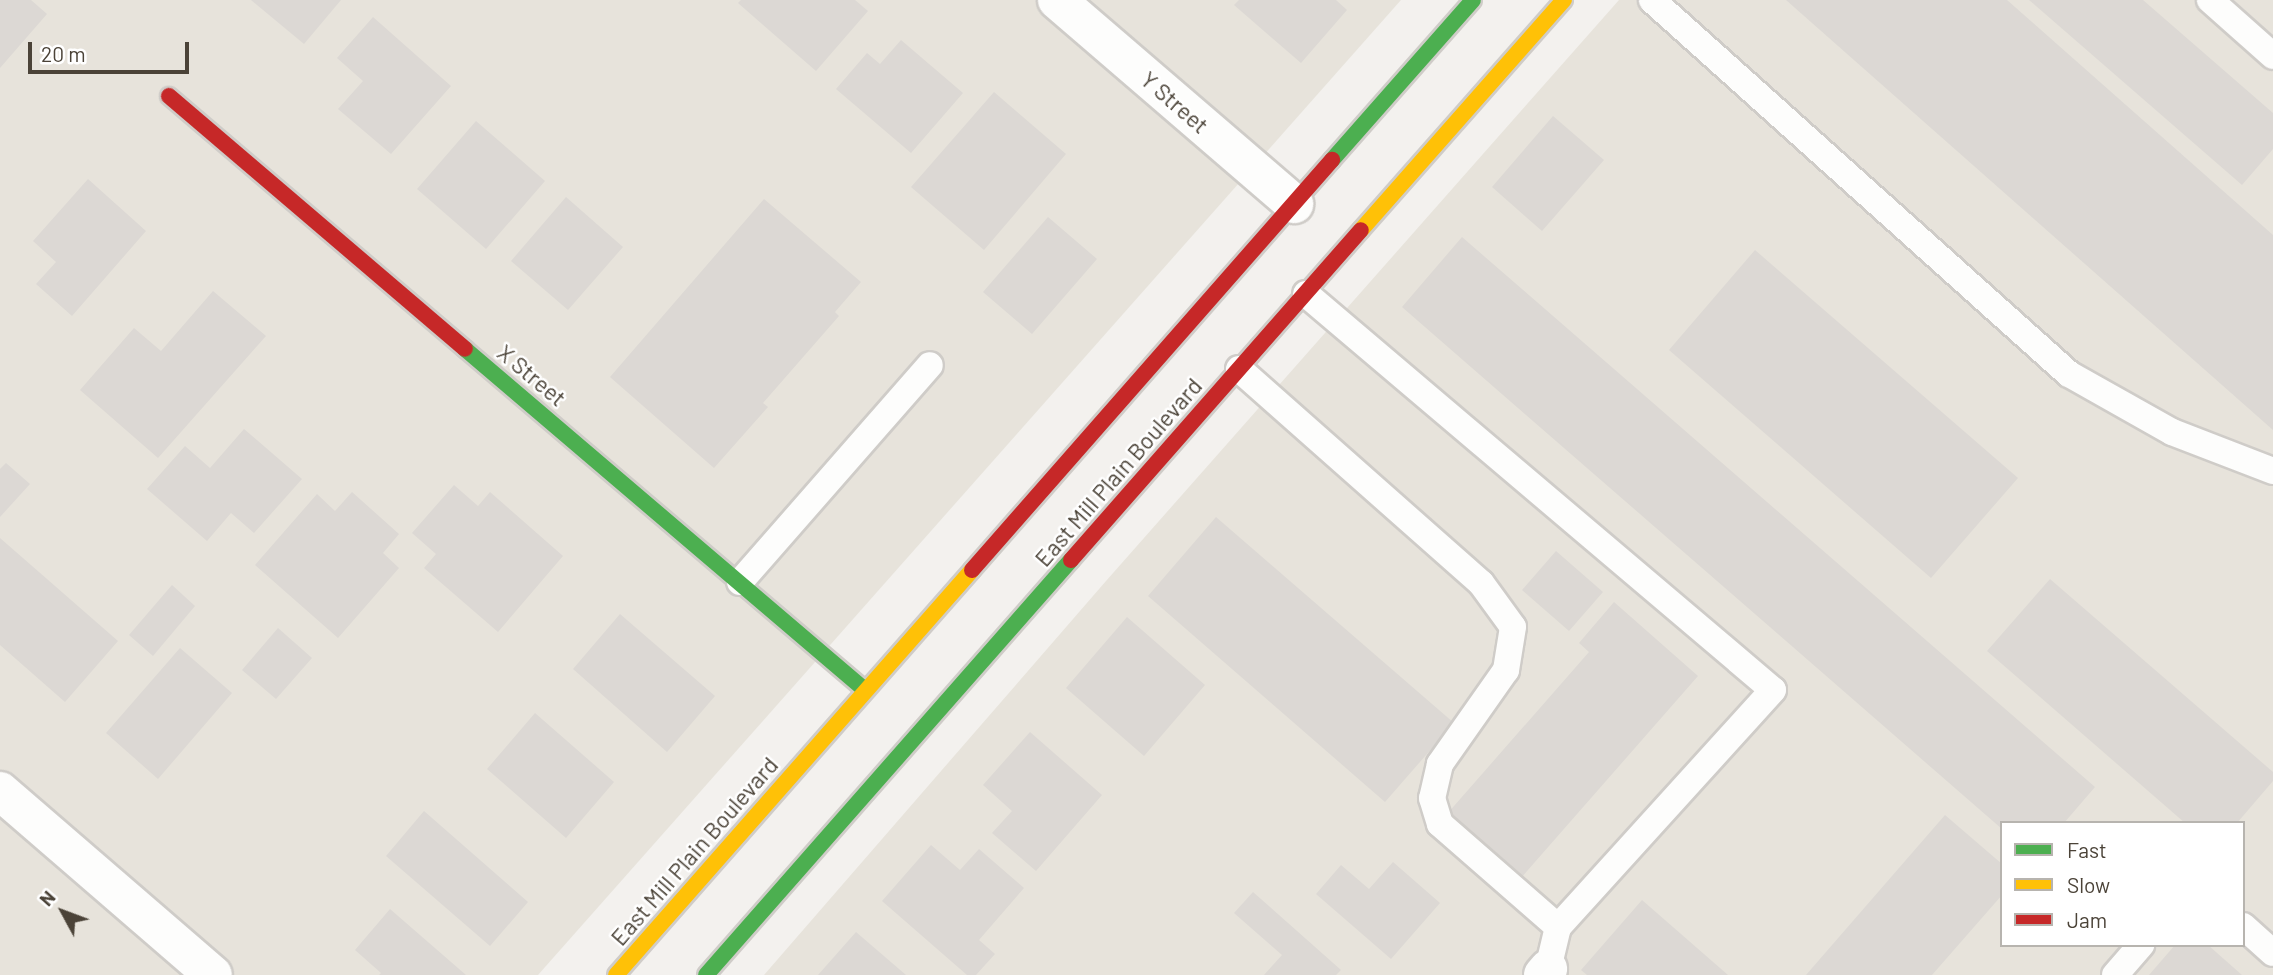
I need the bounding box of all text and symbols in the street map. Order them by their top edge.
scale bar [32,28,192,72]
text: 20 m [41,41,86,66]
street label: Y Street [1136,65,1214,139]
street label: X Street [492,338,572,412]
street label: East Mill Plain Boulevard [1029,372,1207,572]
street label: East Mill Plain Boulevard [605,751,783,951]
legend [2000,821,2245,947]
text: Fast [2067,837,2107,862]
text: Slow [2067,872,2110,897]
north arrow [28,877,98,947]
text: N [34,886,60,910]
text: Jam [2067,907,2107,932]

